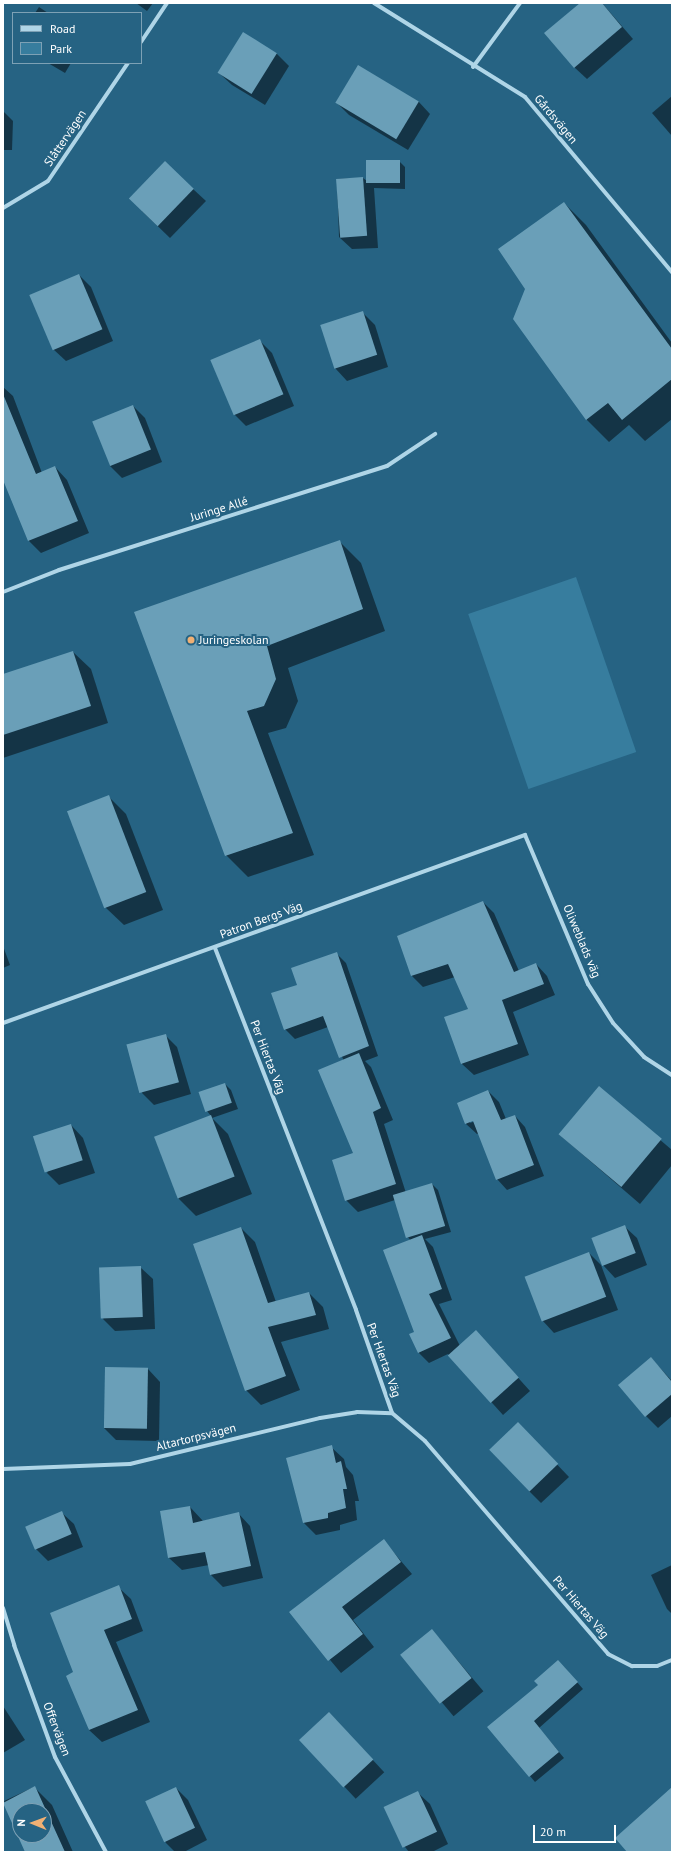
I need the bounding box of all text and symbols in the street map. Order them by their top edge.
legend [12,12,142,64]
text: Road [50,21,75,36]
text: Park [50,41,72,56]
street label: Gårdsvägen [531,91,581,147]
street label: Slåttervägen [41,107,89,169]
street label: Juringe Allé [188,493,250,525]
place label: Juringeskolan [199,633,268,647]
marker: Juringeskolan [186,635,196,645]
street label: Patron Bergs Väg [218,898,304,942]
street label: Oliweblads väg [560,902,604,980]
street label: Per Hiertas Väg [247,1018,289,1096]
street label: Per Hiertas Väg [364,1321,404,1399]
street label: Altartorpsvägen [155,1420,237,1454]
street label: Per Hiertas Väg [550,1573,612,1641]
street label: Offervägen [40,1700,74,1758]
north arrow [12,1803,52,1843]
scale bar [535,1817,618,1843]
text: N [14,1819,28,1827]
text: 20 m [540,1824,566,1839]

